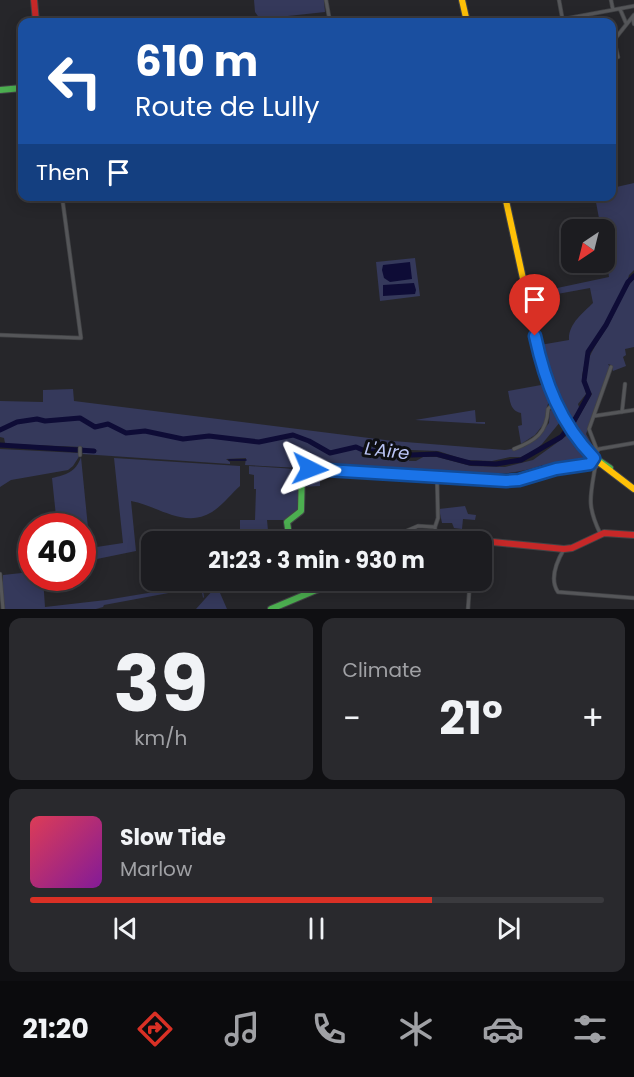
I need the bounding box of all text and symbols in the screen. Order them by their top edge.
text: 610 m [135,32,258,91]
icon: left [36,42,114,120]
text: Route de Lully [135,88,319,125]
icon: arrive [102,156,135,189]
text: Then [36,157,90,188]
north arrow [561,219,615,273]
map controls [561,219,615,273]
pin [509,274,560,336]
icon: arrive [518,283,551,316]
water label: L'Aire [363,435,411,466]
position arrow [278,437,342,501]
speed limit sign: 40 [18,513,96,591]
text: 21:23 · 3 min · 930 m [208,545,425,576]
text: 39 [113,629,208,738]
text: Climate [343,656,422,684]
text: 21° [439,687,503,750]
text: − [343,695,361,742]
text: + [581,695,604,742]
text: km/h [134,724,187,752]
text: Slow Tide [120,822,226,853]
text: Marlow [120,855,192,883]
icon: previous [109,912,142,945]
icon: pause [300,912,333,945]
icon: next [492,912,525,945]
icon: directions [134,1008,176,1050]
icon: music [221,1008,263,1050]
icon: phone [308,1008,350,1050]
icon: climate [395,1008,437,1050]
icon: car [482,1008,524,1050]
icon: filters [569,1008,611,1050]
text: 21:20 [23,1010,89,1047]

